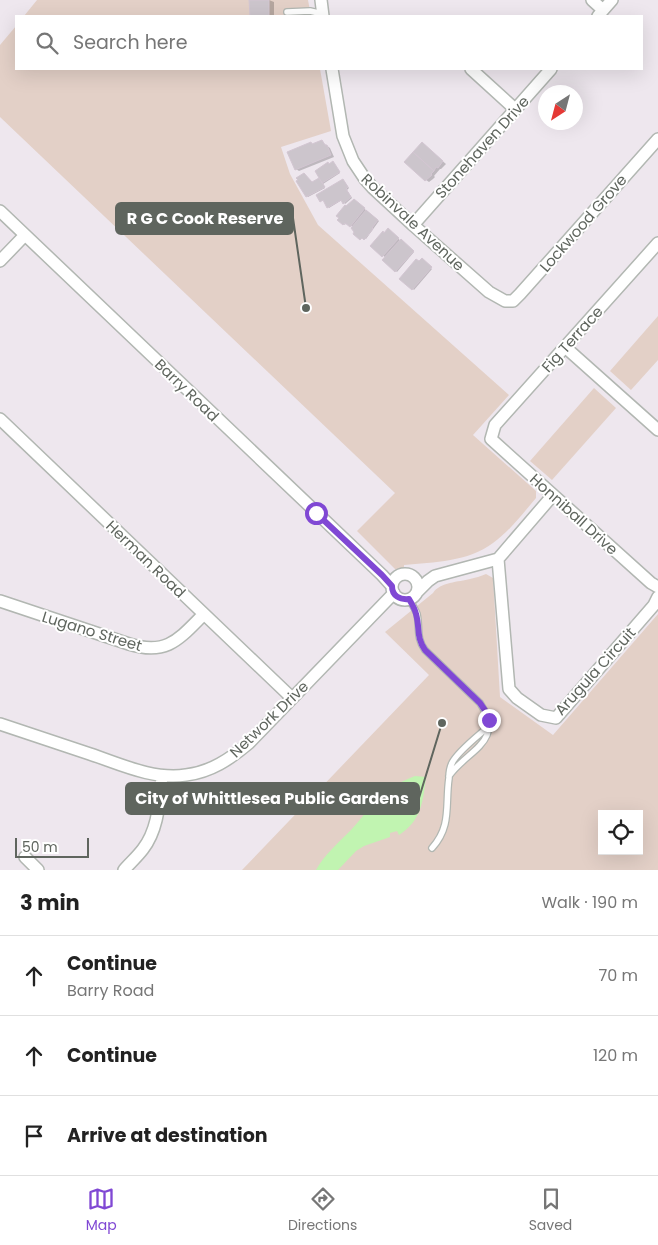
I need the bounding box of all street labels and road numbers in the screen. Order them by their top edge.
street label: Stonehaven Drive [430,91,534,203]
street label: Robinvale Avenue [357,169,469,275]
street label: Lockwood Grove [535,170,631,276]
street label: Fig Terrace [537,301,607,377]
street label: Barry Road [150,354,224,426]
street label: Honniball Drive [525,469,623,559]
street label: Herman Road [101,516,191,602]
street label: Lugano Street [39,606,145,656]
street label: Arugula Circuit [550,623,640,719]
street label: Network Drive [225,676,313,762]

